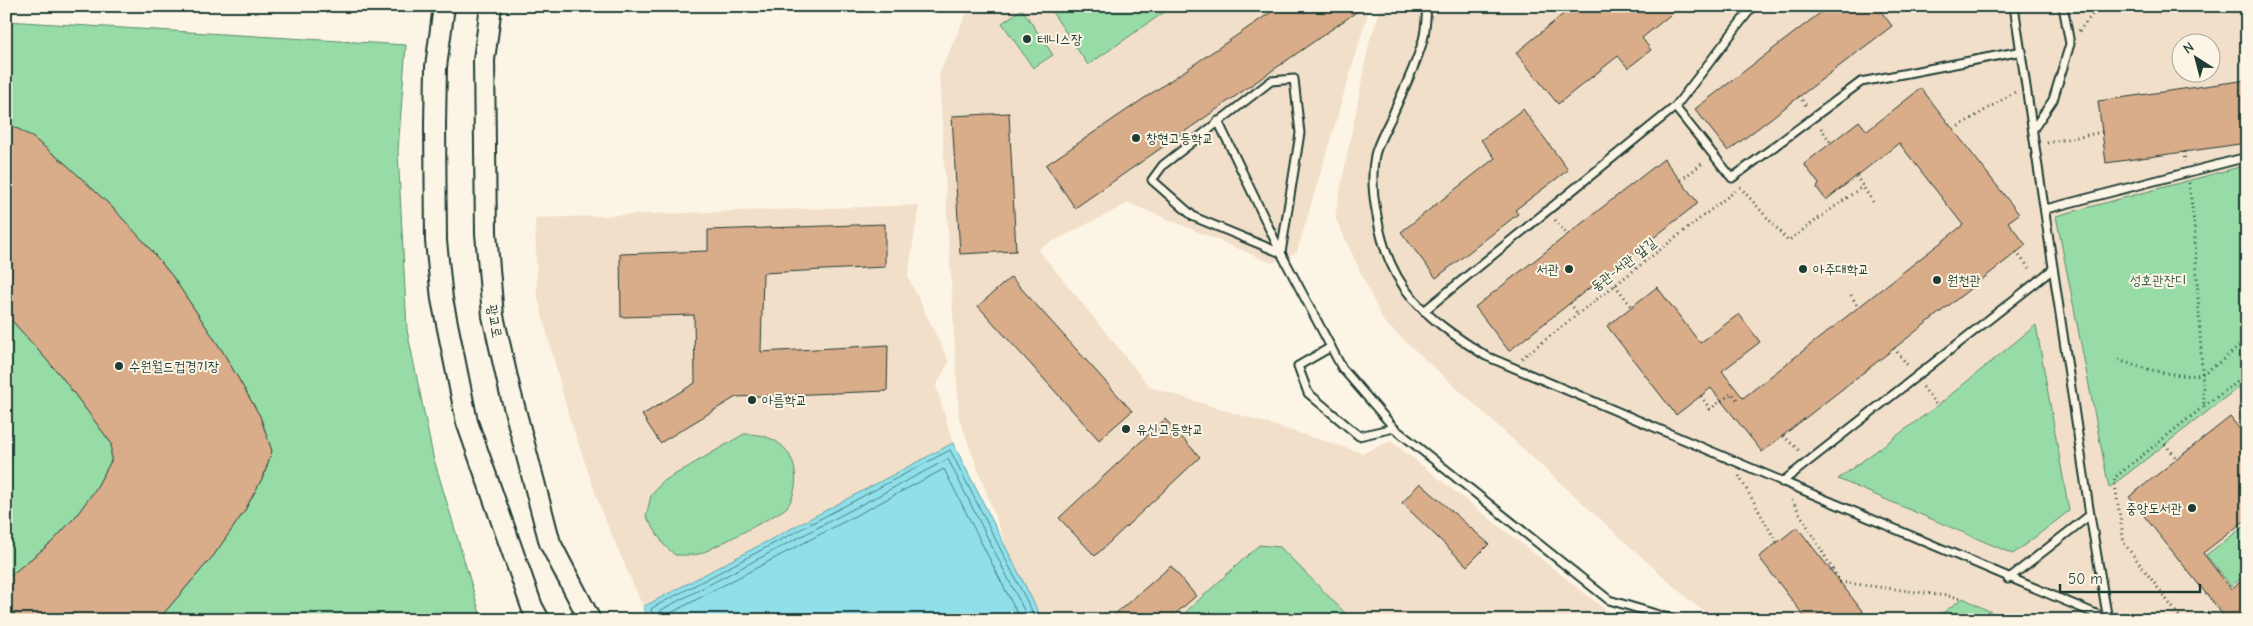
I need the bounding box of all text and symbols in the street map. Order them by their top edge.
place label: 테니스장 [1037,31,1083,48]
north arrow [2170,32,2220,82]
marker: 테니스장 [1021,33,1033,45]
text: N [2180,38,2197,57]
place label: 창현고등학교 [1146,130,1214,147]
marker: 창현고등학교 [1130,132,1142,144]
street label: 동관-서관 앞길 [1587,233,1660,295]
place label: 서관 [1536,261,1559,278]
place label: 아주대학교 [1813,261,1869,278]
marker: 서관 [1563,263,1575,275]
marker: 아주대학교 [1797,263,1809,275]
place label: 원천관 [1947,272,1981,289]
park label: 성호관잔디 [2130,272,2186,289]
marker: 원천관 [1931,274,1943,286]
street label: 광교로 [483,303,506,339]
place label: 수원월드컵경기장 [129,358,220,375]
marker: 수원월드컵경기장 [113,360,125,372]
place label: 아름학교 [762,392,807,409]
marker: 아름학교 [746,394,758,406]
place label: 유신고등학교 [1136,421,1204,438]
marker: 유신고등학교 [1120,423,1132,435]
place label: 중앙도서관 [2126,500,2182,517]
marker: 중앙도서관 [2186,502,2198,514]
scale bar [2060,561,2200,593]
text: 50 m [2068,570,2103,588]

